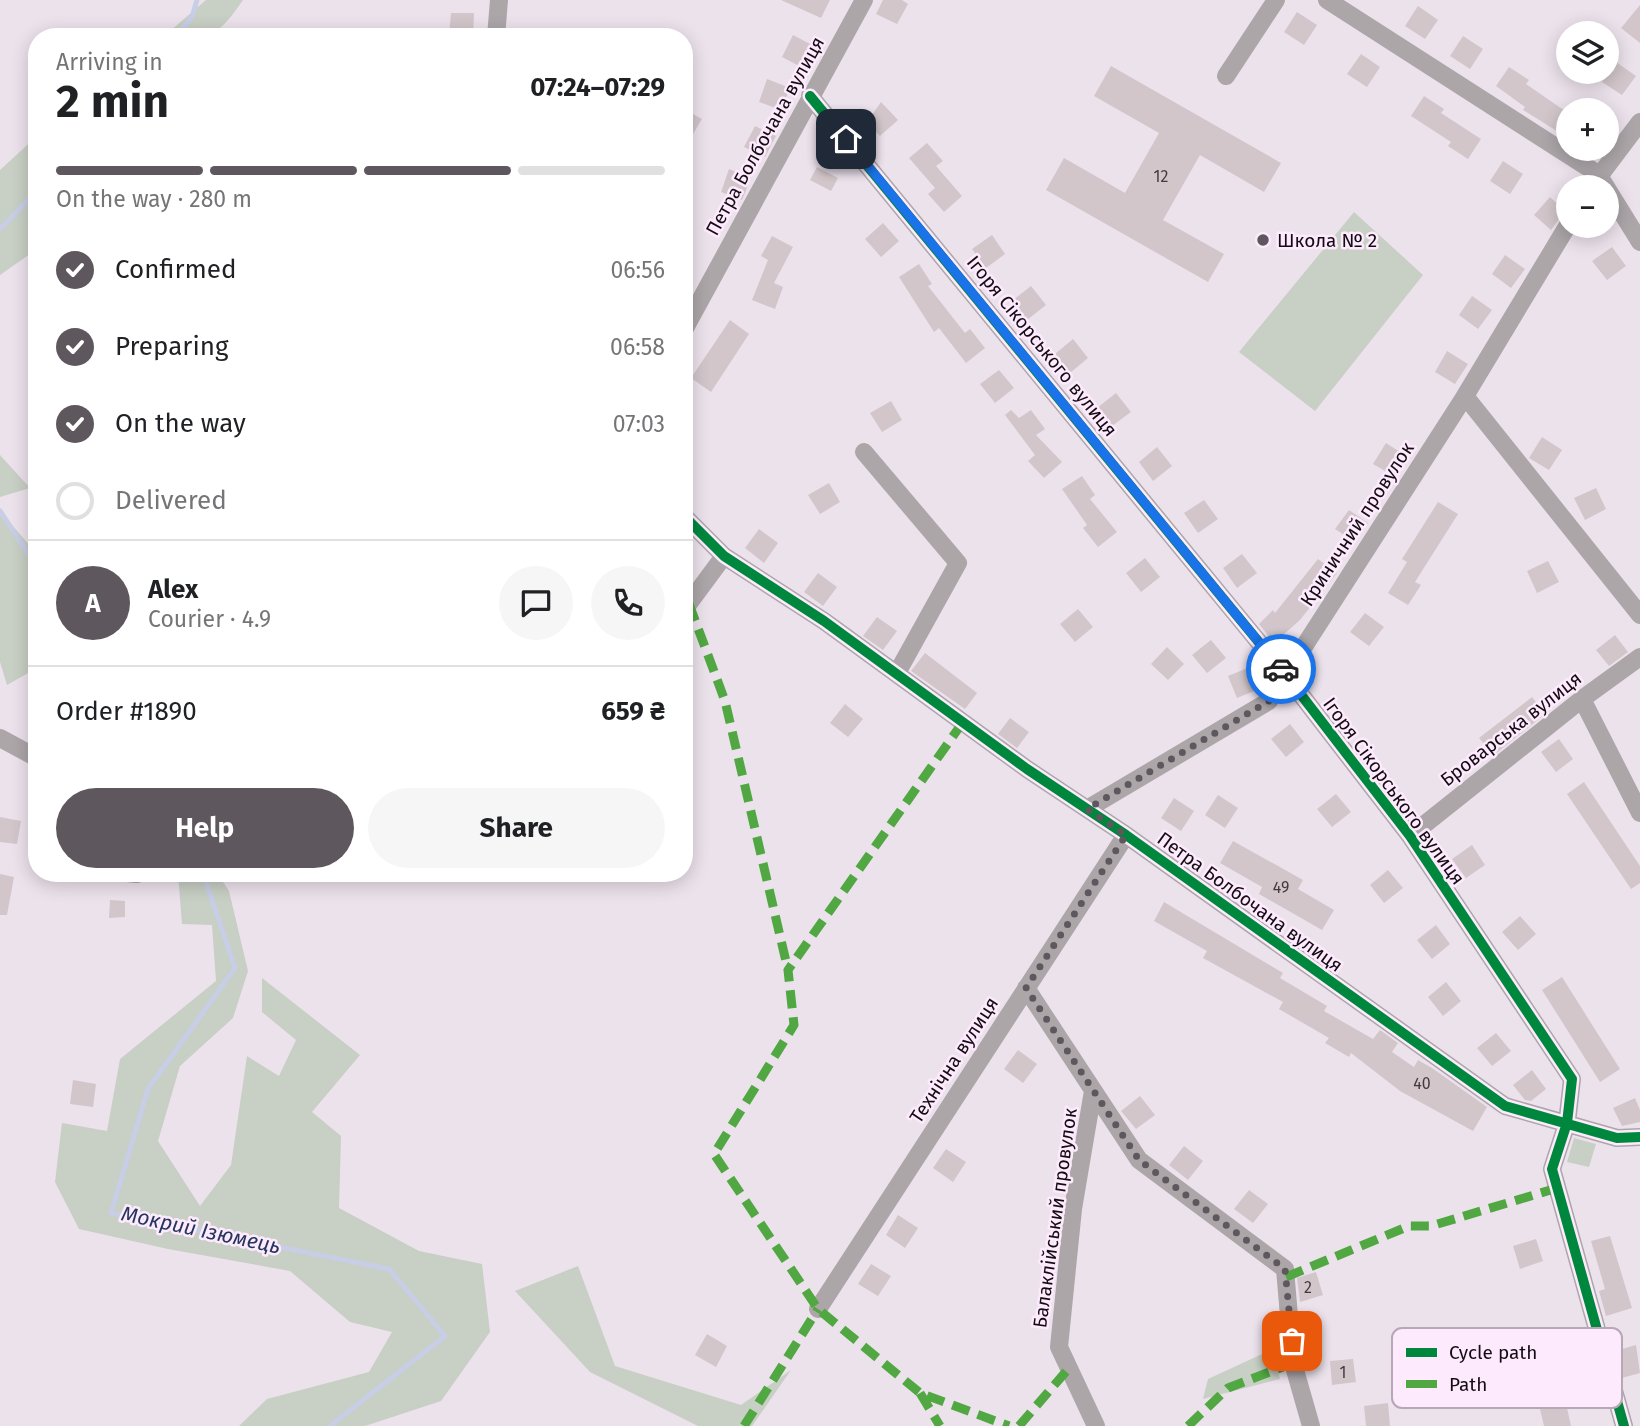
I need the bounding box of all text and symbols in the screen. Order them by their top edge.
map controls [1556,21,1619,238]
button: layers [1556,21,1619,84]
street label: Петра Болбочана вулиця [701,33,829,239]
text: Arriving in [56,48,163,76]
text: 07:24–07:29 [530,72,665,103]
text: 2 min [56,74,169,129]
button: + [1556,98,1619,161]
pin [816,109,876,169]
icon: home [827,120,865,158]
house number: 12 [1154,167,1168,186]
button: − [1556,175,1619,238]
text: On the way · 280 m [56,185,252,213]
place label: Школа № 2 [1277,229,1377,252]
marker: Школа № 2 [1255,232,1271,248]
icon: check [56,251,94,289]
street label: Ігоря Сікорського вулиця [962,251,1122,441]
text: Confirmed [115,254,236,285]
text: 06:56 [611,256,665,284]
icon: check [56,328,94,366]
text: Preparing [115,331,228,362]
text: 06:58 [610,333,665,361]
icon: check [56,405,94,443]
text: On the way [115,408,246,439]
text: 07:03 [613,410,665,438]
street label: Криничний провулок [1295,437,1419,610]
text: Delivered [115,485,227,516]
button: chat [499,566,573,640]
button: phone [591,566,665,640]
text: Alex [148,574,198,605]
text: A [85,588,101,619]
text: Courier · 4.9 [148,605,271,633]
courier [1246,634,1316,704]
icon: car [1262,650,1300,688]
street label: Броварська вулиця [1436,667,1586,791]
street label: Ігоря Сікорського вулиця [1318,693,1470,889]
text: Order #1890 [56,696,197,727]
text: 659 ₴ [601,696,665,727]
button: Help [56,788,354,868]
button: Share [368,788,665,868]
street label: Петра Болбочана вулиця [1153,827,1347,977]
house number: 49 [1273,878,1289,897]
street label: Технічна вулиця [905,993,1003,1127]
house number: 40 [1413,1074,1431,1093]
street label: Балаклійський провулок [1028,1106,1082,1329]
water label: Мокрий Ізюмець [119,1200,283,1260]
house number: 2 [1304,1278,1312,1297]
pin [1262,1311,1322,1371]
icon: bag [1273,1322,1311,1360]
legend [1392,1328,1622,1408]
text: Cycle path [1449,1341,1537,1364]
house number: 1 [1340,1363,1346,1382]
text: Path [1449,1373,1487,1396]

